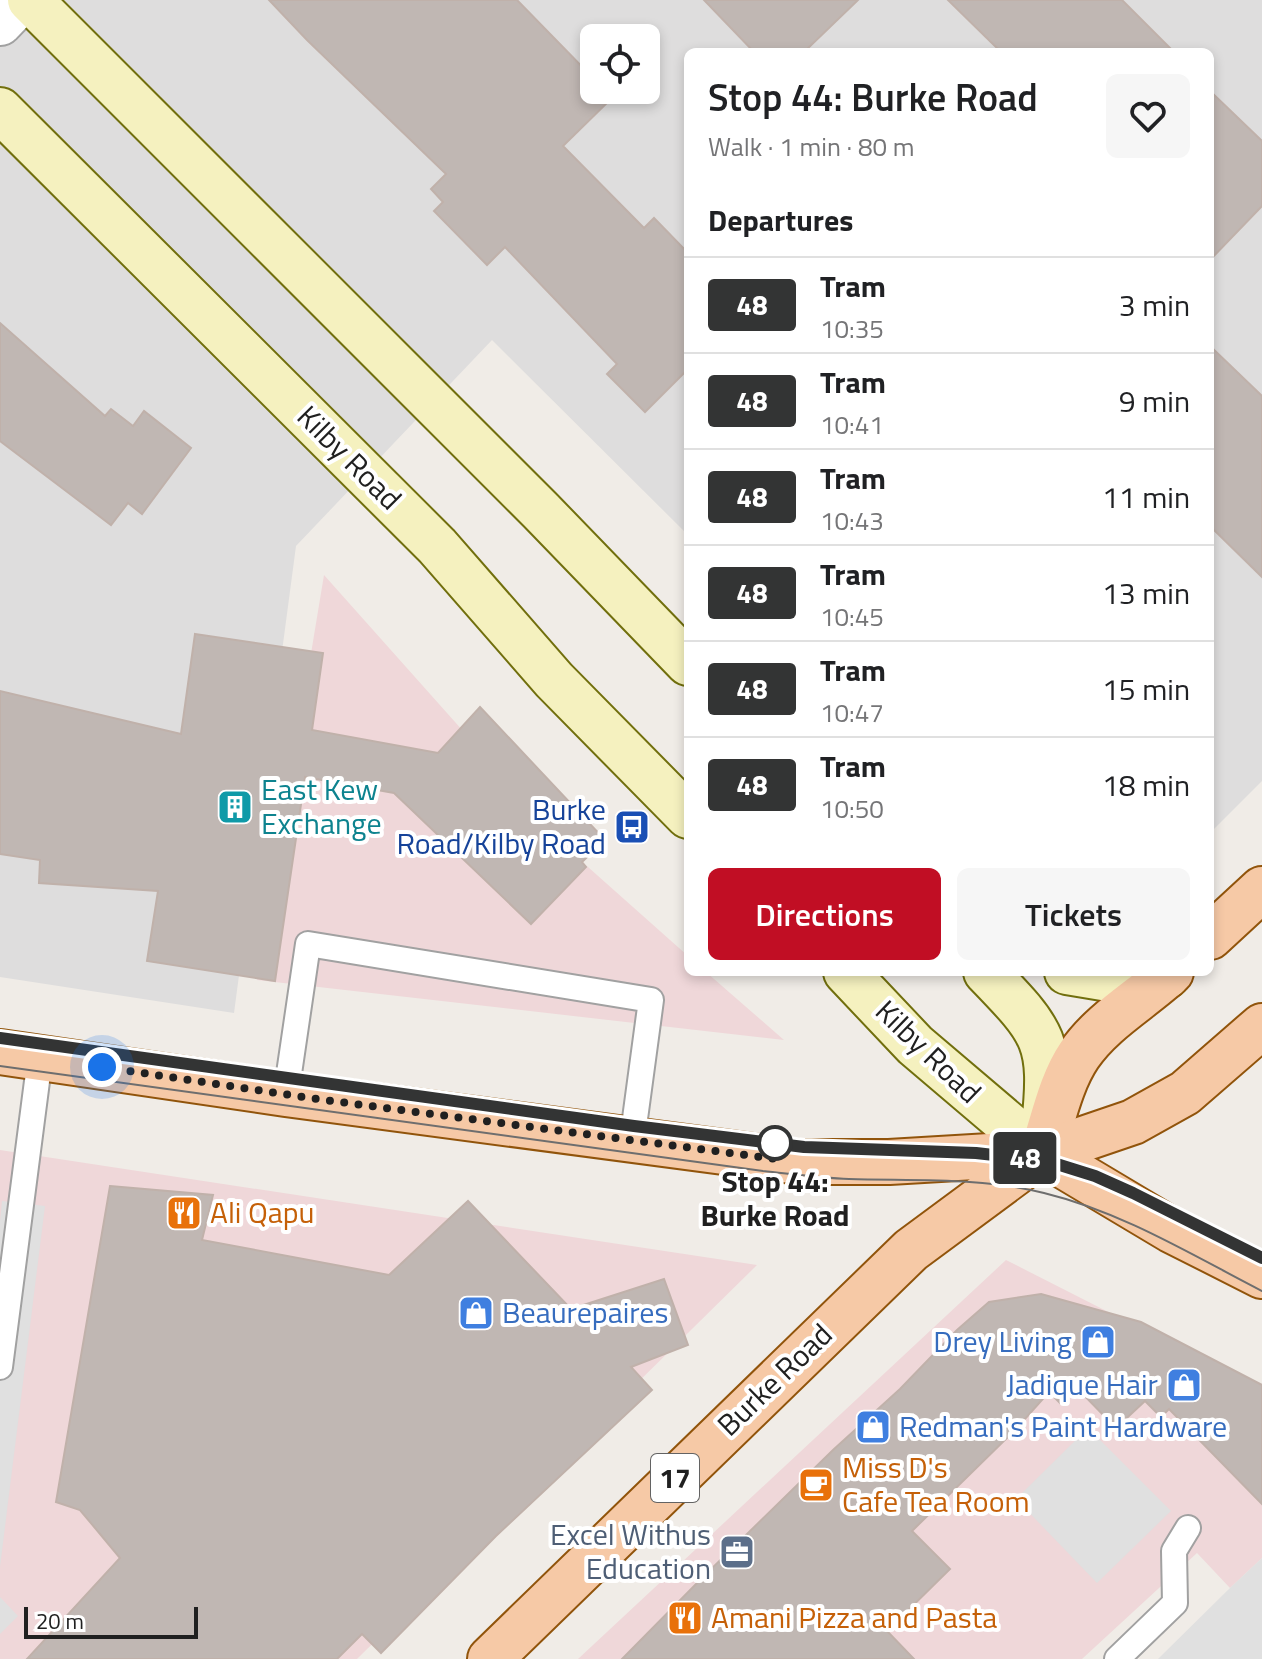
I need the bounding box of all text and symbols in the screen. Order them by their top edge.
map controls [580,24,660,104]
button: locate [580,24,660,104]
text: Stop 44: Burke Road [708,68,1038,126]
button: heart [1106,74,1190,158]
text: Walk · 1 min · 80 m [708,127,915,166]
text: Departures [708,197,853,243]
text: Tram [820,263,886,309]
text: 3 min [1119,282,1190,328]
text: 48 [736,283,768,326]
text: 10:35 [820,309,884,348]
text: Tram [820,359,886,405]
text: 9 min [1119,378,1190,424]
text: 48 [736,379,768,422]
street label: Kilby Road [287,394,413,520]
text: 10:41 [820,405,884,444]
text: Tram [820,455,886,501]
text: 11 min [1102,474,1190,520]
text: 48 [736,475,768,518]
text: 10:43 [820,501,884,540]
text: Tram [820,551,886,597]
text: 13 min [1102,570,1190,616]
text: 48 [736,571,768,614]
text: 10:45 [820,597,884,636]
text: Tram [820,647,886,693]
text: 15 min [1102,666,1190,712]
text: 48 [736,667,768,710]
text: 10:47 [820,693,884,732]
text: Tram [820,743,886,789]
text: 18 min [1102,762,1190,808]
text: 48 [736,763,768,806]
place label: East Kew Exchange [261,766,382,846]
place label: Burke Road/Kilby Road [397,786,606,866]
building icon: East Kew Exchange [216,788,254,826]
text: 10:50 [820,789,884,828]
bus stop icon: Burke Road/Kilby Road [613,808,651,846]
button: Directions [708,868,941,960]
button: Tickets [957,868,1190,960]
street label: Kilby Road [865,989,992,1114]
your location [82,1047,122,1087]
marker: Stop 44: Burke Road [758,1126,792,1160]
line badge: 48 [989,1132,1061,1184]
text: 48 [1009,1136,1041,1179]
place label: Stop 44: Burke Road [700,1158,850,1238]
place label: Ali Qapu [210,1189,315,1235]
restaurant icon: Ali Qapu [165,1194,203,1232]
place label: Beaurepaires [502,1289,668,1335]
shop icon: Beaurepaires [457,1294,495,1332]
street label: Burke Road [706,1312,843,1446]
place label: Drey Living [933,1318,1072,1364]
shop icon: Drey Living [1079,1323,1117,1361]
place label: Jadique Hair [1006,1361,1158,1407]
shop icon: Jadique Hair [1165,1366,1203,1404]
place label: Redman's Paint Hardware [899,1403,1227,1449]
shop icon: Redman's Paint Hardware [854,1408,892,1446]
place label: Miss D's Cafe Tea Room [842,1444,1030,1524]
road number: 17 [651,1454,699,1502]
cafe icon: Miss D's Cafe Tea Room [797,1466,835,1504]
place label: Excel Withus Education [550,1511,711,1591]
office icon: Excel Withus Education [718,1533,756,1571]
place label: Amani Pizza and Pasta [711,1594,997,1640]
restaurant icon: Amani Pizza and Pasta [666,1599,704,1637]
scale bar [24,1603,198,1639]
text: 20 m [36,1604,84,1638]

